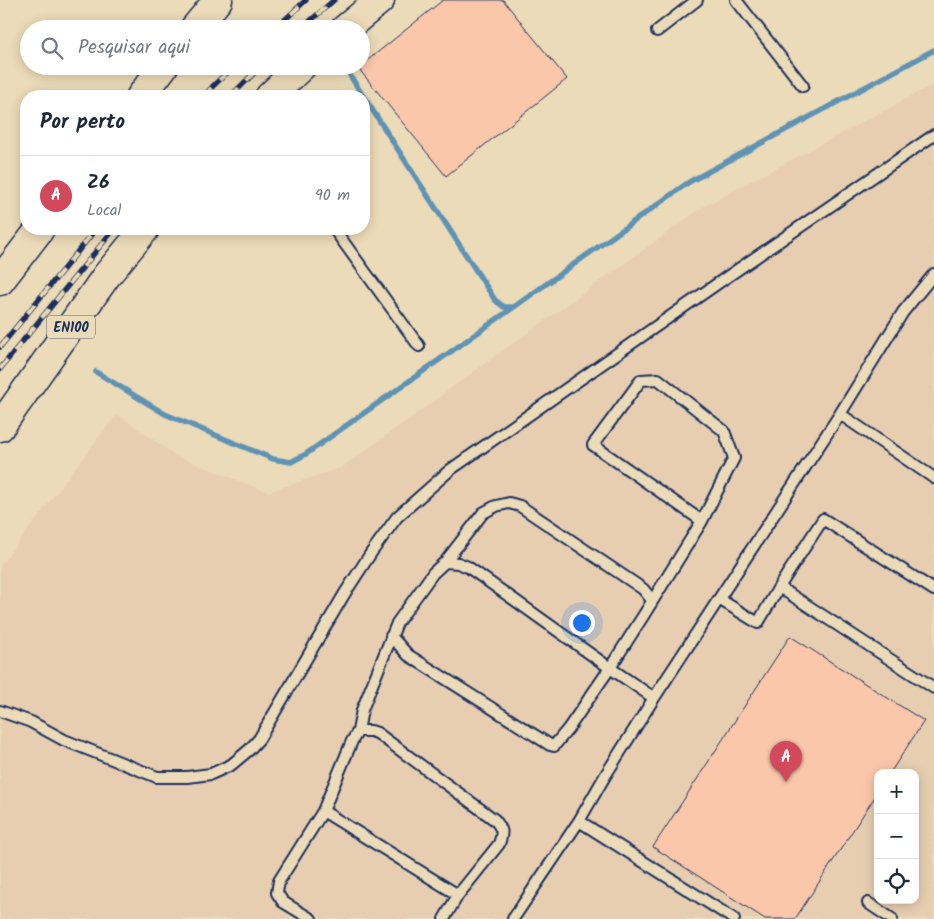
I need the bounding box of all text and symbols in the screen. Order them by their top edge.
search box [20,20,370,75]
text: Pesquisar aqui [78,33,190,63]
icon: search [38,34,66,62]
text: Por perto [40,106,125,139]
text: Z6 [87,168,110,198]
text: A [51,183,61,208]
text: 90 m [315,183,350,208]
text: Local [87,198,122,223]
road number: EN100 [47,316,95,338]
your location [569,610,595,636]
pin: A [770,741,802,782]
map controls [874,769,919,904]
button: + [874,769,919,814]
button: − [874,814,919,859]
button: locate [874,859,919,904]

